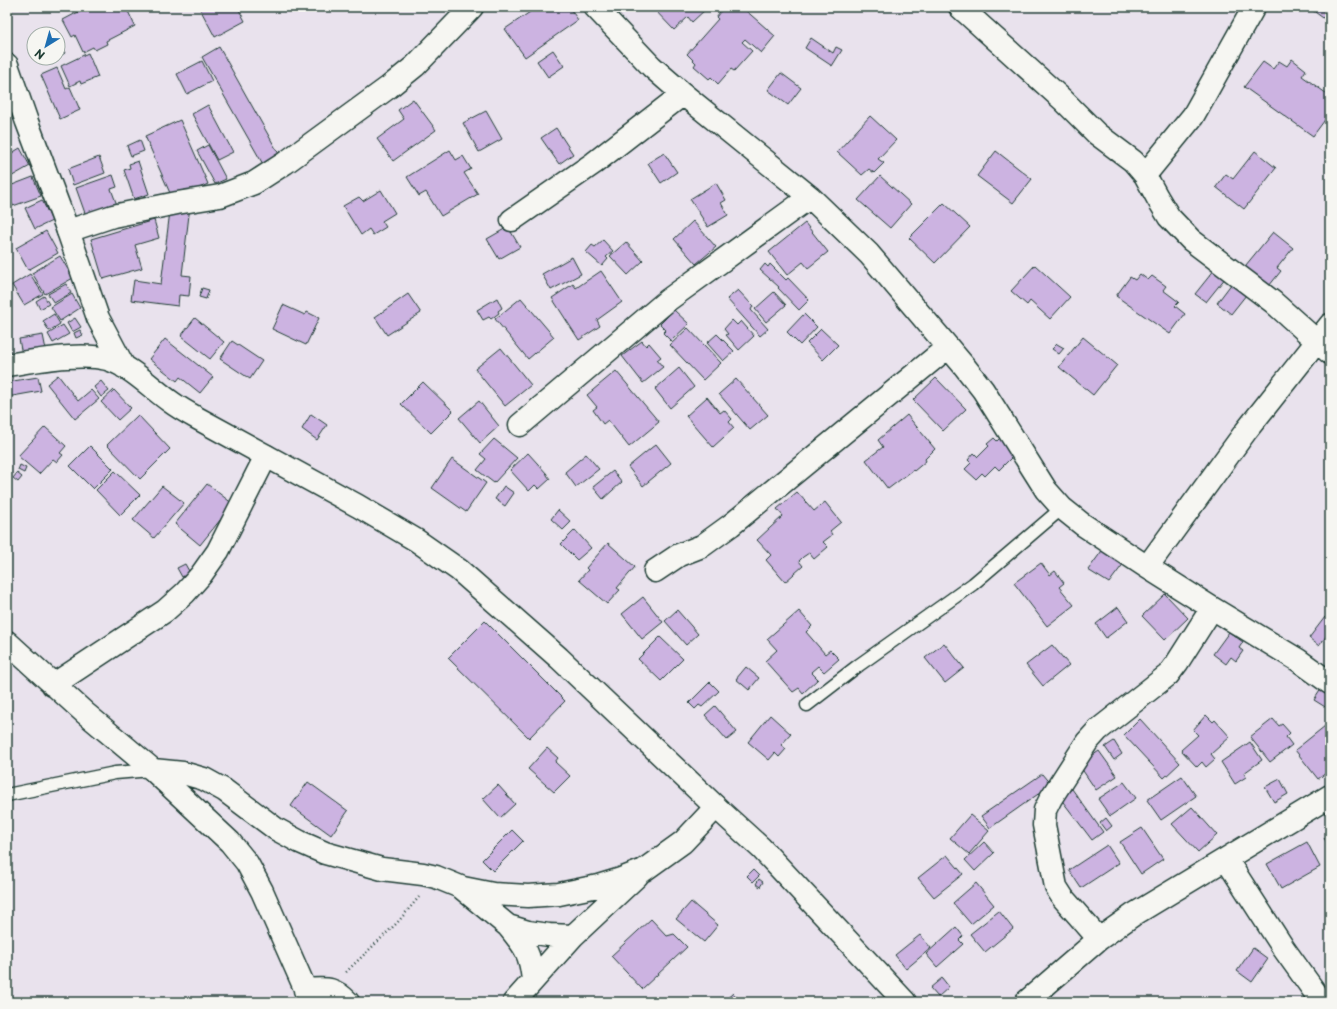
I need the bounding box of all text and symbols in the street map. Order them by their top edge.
north arrow [26,26,66,66]
text: N [31,45,48,64]

